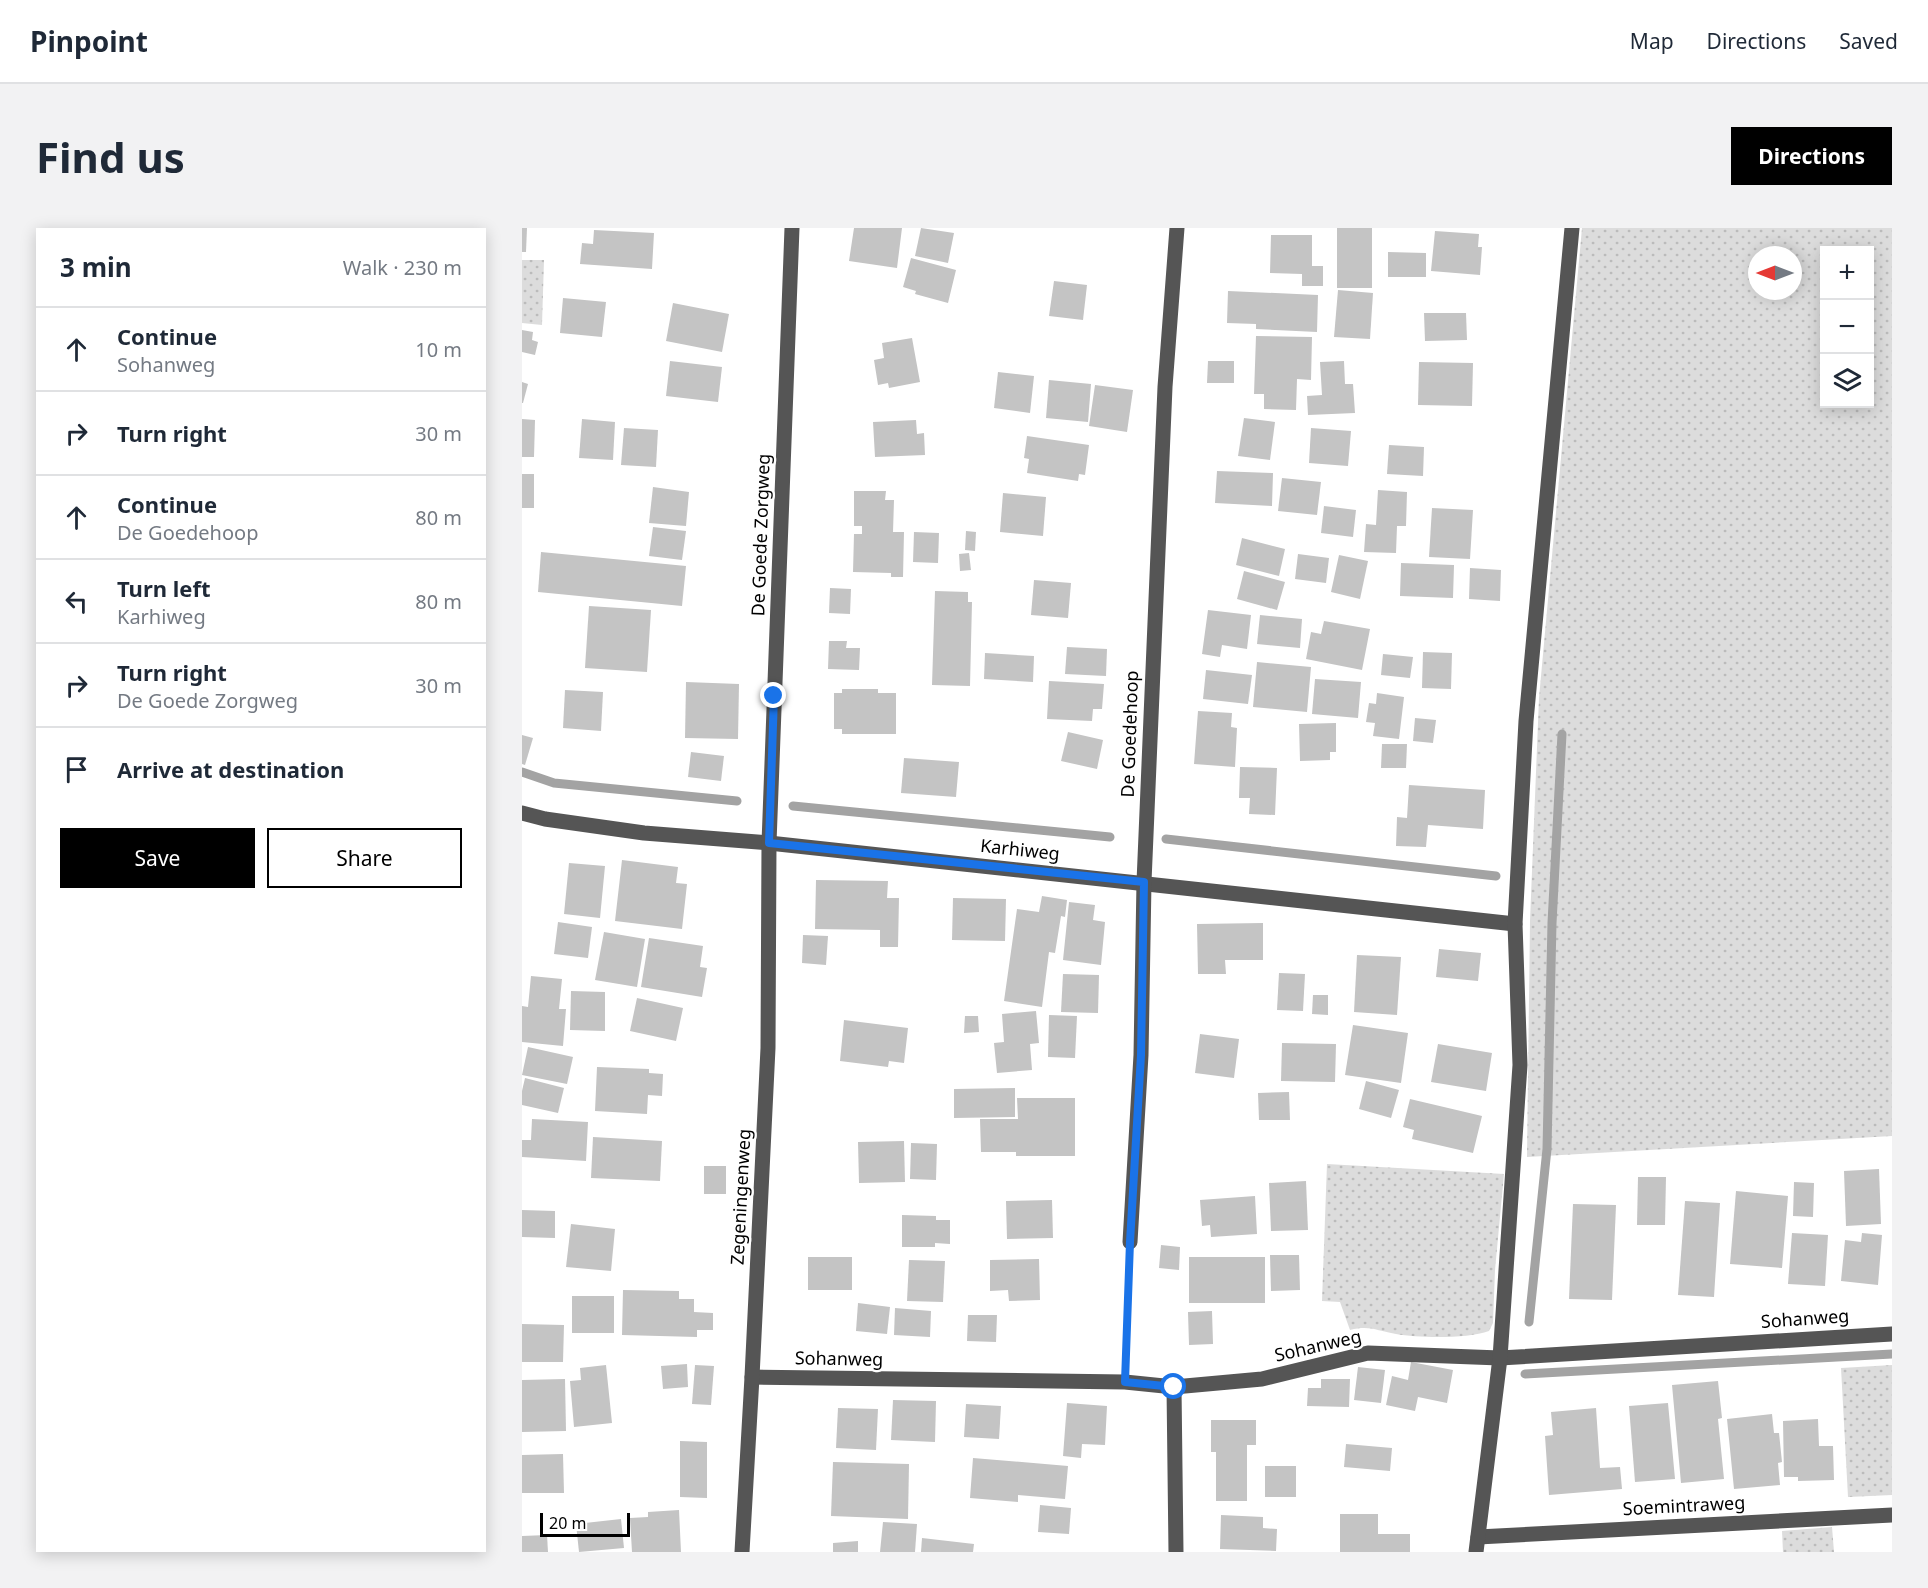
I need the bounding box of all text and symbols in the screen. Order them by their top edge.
text: Pinpoint [30,22,148,60]
text: Map [1630,27,1674,55]
text: Directions [1707,27,1806,55]
text: Saved [1839,27,1898,55]
button: Directions [1731,127,1892,185]
text: Find us [36,128,185,185]
north arrow [1748,246,1802,300]
map controls [1820,246,1874,408]
button: + [1820,246,1874,300]
text: 3 min [60,249,132,285]
text: Walk · 230 m [343,254,462,281]
button: − [1820,300,1874,354]
text: Continue [117,321,217,351]
icon: ahead [60,333,93,366]
text: 10 m [415,336,462,363]
text: Sohanweg [117,351,215,378]
button: layers [1820,354,1874,408]
icon: right [60,417,93,450]
text: Turn right [117,418,227,448]
text: 30 m [415,420,462,447]
street label: De Goede Zorgweg [745,453,775,617]
text: Continue [117,489,217,519]
icon: ahead [60,501,93,534]
text: 80 m [415,504,462,531]
text: De Goedehoop [117,519,258,546]
text: Turn left [117,573,211,603]
icon: left [60,585,93,618]
text: 80 m [415,588,462,615]
text: Karhiweg [117,603,206,630]
text: Turn right [117,657,227,687]
icon: right [60,669,93,702]
street label: De Goedehoop [1115,670,1143,798]
text: 30 m [415,672,462,699]
route end [760,682,786,708]
text: De Goede Zorgweg [117,687,298,714]
icon: arrive [60,753,93,786]
text: Arrive at destination [117,754,344,784]
button: Save [60,828,255,888]
button: Share [267,828,462,888]
street label: Karhiweg [979,833,1061,865]
street label: Zegeningenweg [724,1128,756,1266]
street label: Sohanweg [1760,1303,1850,1333]
street label: Sohanweg [1272,1323,1364,1367]
street label: Sohanweg [795,1345,883,1371]
route start [1160,1373,1186,1399]
street label: Soemintraweg [1622,1490,1746,1520]
scale bar [540,1510,630,1538]
text: 20 m [549,1512,586,1534]

